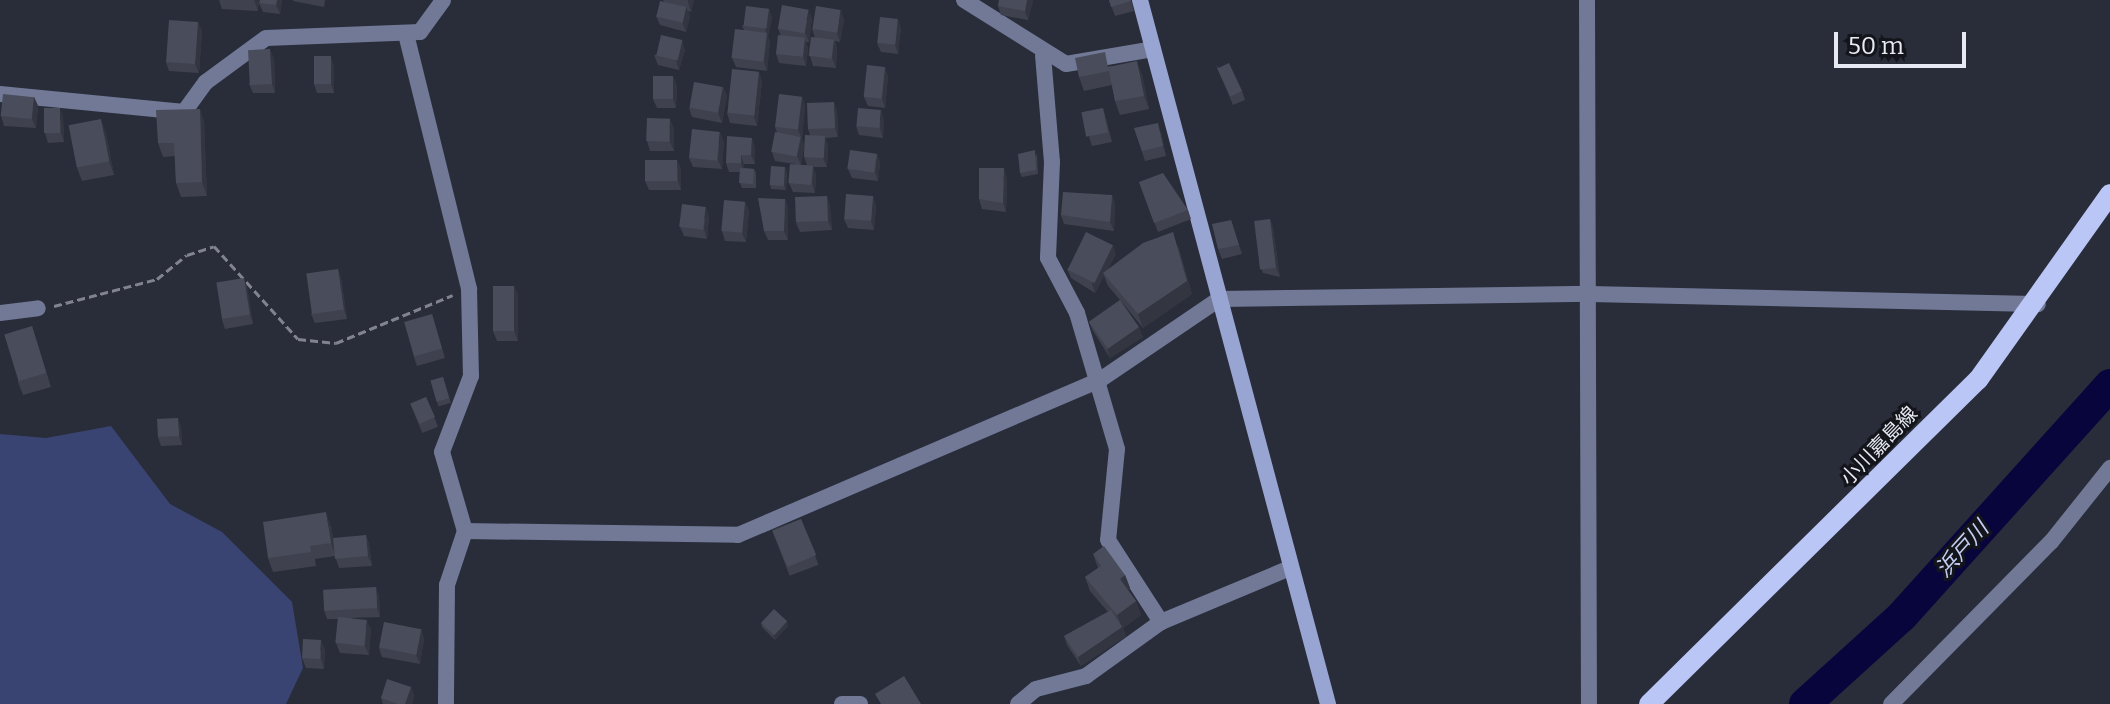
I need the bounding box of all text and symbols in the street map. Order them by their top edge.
scale bar [1838,16,1970,66]
text: 50 m [1848,32,1904,60]
street label: 小川嘉島線 [1836,402,1922,490]
water label: 浜戸川 [1930,516,1994,582]

